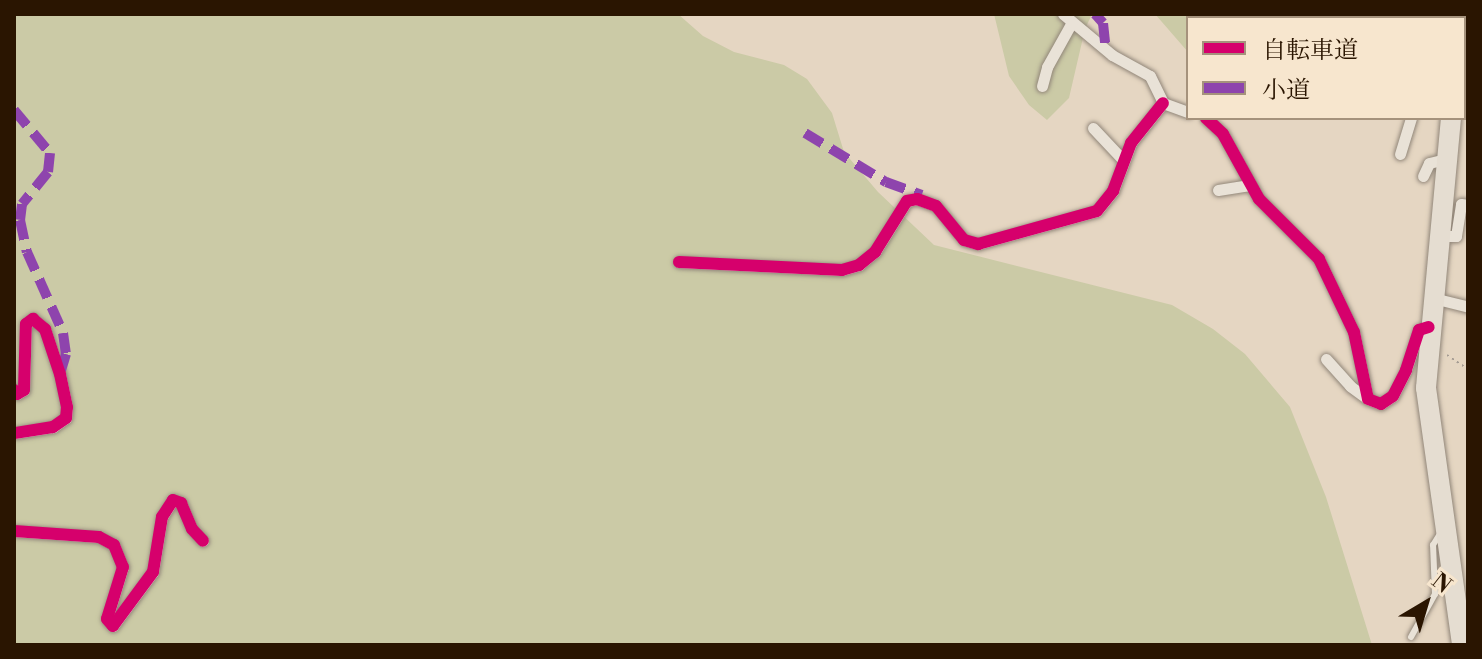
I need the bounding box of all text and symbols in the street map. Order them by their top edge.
legend [1186,16,1466,120]
text: 自転車道 [1262,36,1358,66]
text: 小道 [1262,76,1310,106]
north arrow [1386,563,1466,643]
text: N [1426,568,1456,600]

